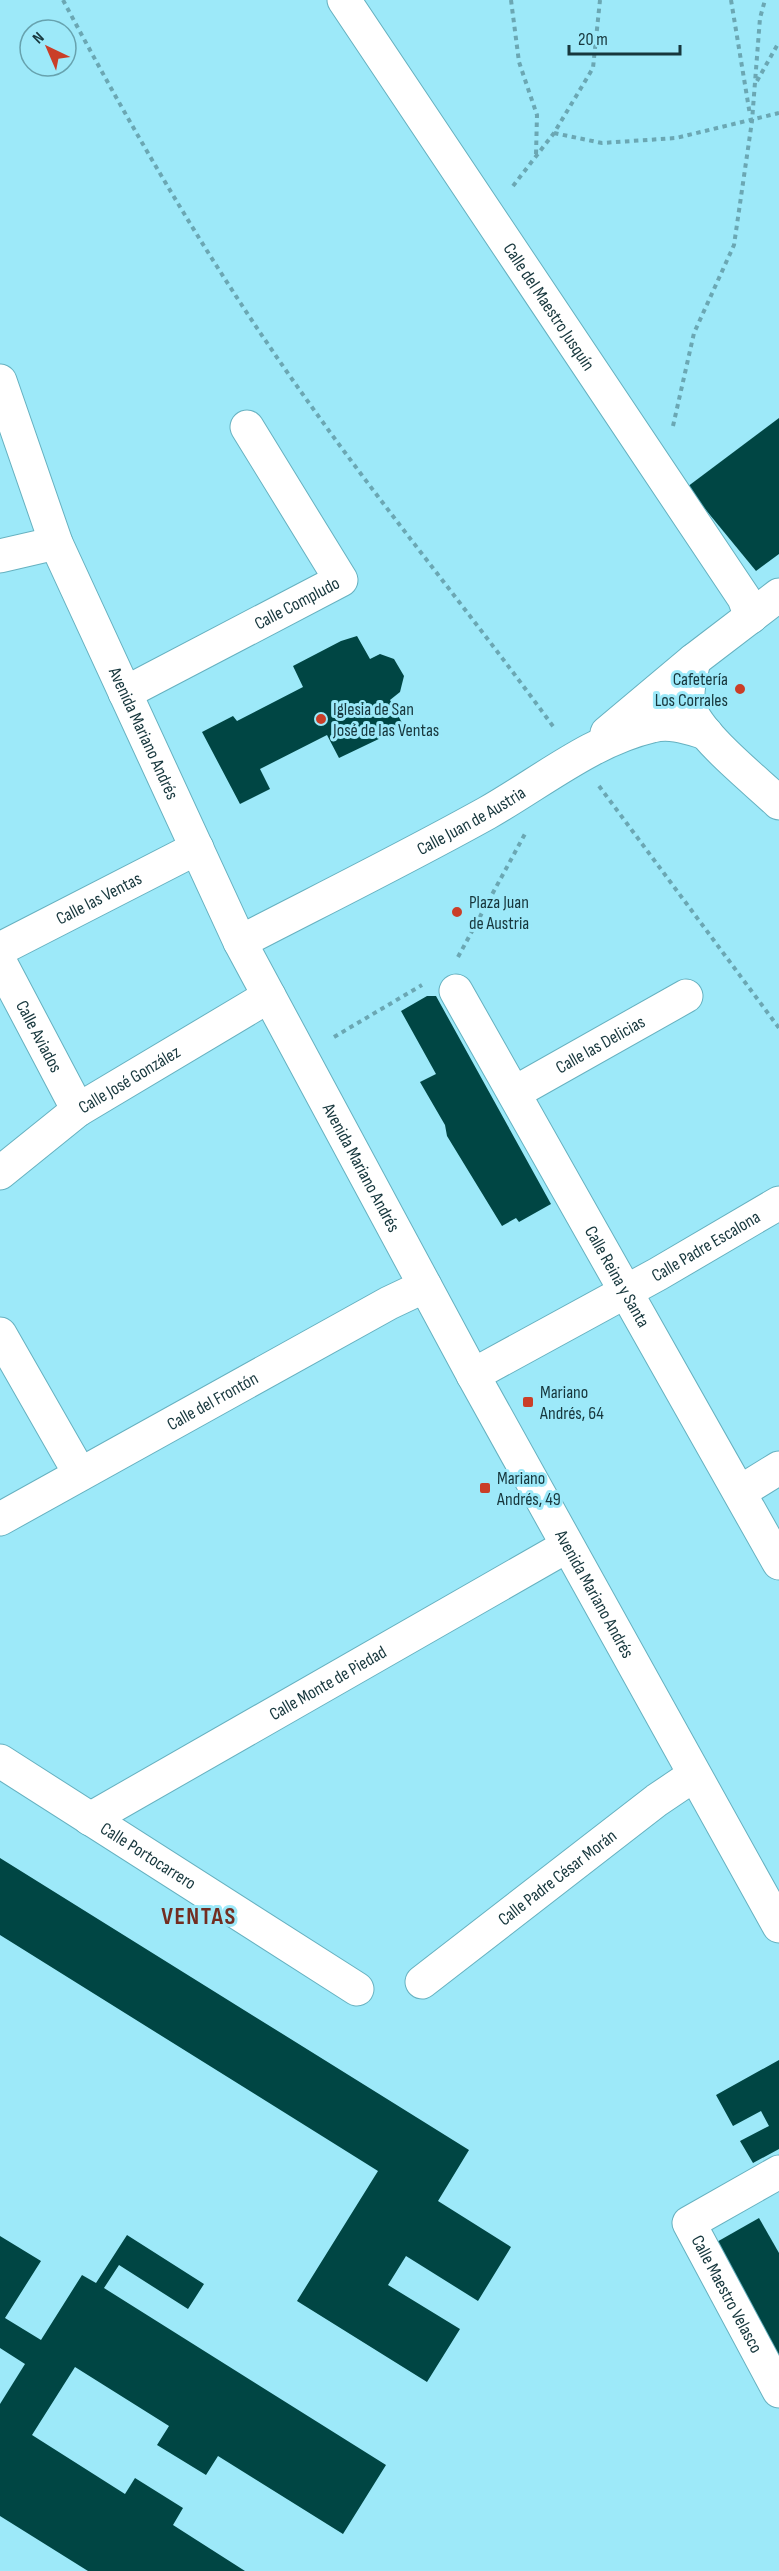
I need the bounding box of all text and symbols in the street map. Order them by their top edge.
north arrow [18,18,78,78]
scale bar [569,18,680,56]
text: N [29,28,48,48]
text: 20 m [578,29,608,50]
street label: Calle del Maestro Jusquín [499,239,599,375]
street label: Calle Compludo [251,572,343,634]
street label: Avenida Mariano Andrés [104,663,183,803]
place label: Cafetería Los Corrales [655,669,728,711]
marker: Cafetería Los Corrales [733,682,747,696]
place label: Iglesia de San José de las Ventas [332,699,439,741]
marker: Iglesia de San José de las Ventas [314,712,328,726]
street label: Calle Juan de Austria [413,782,529,860]
street label: Calle las Ventas [52,868,145,929]
place label: Plaza Juan de Austria [469,892,529,934]
marker: Plaza Juan de Austria [450,905,464,919]
street label: Calle Aviados [12,997,67,1076]
street label: Calle las Delicias [552,1011,649,1078]
street label: Calle José González [75,1041,184,1118]
street label: Avenida Mariano Andrés [318,1099,405,1236]
street label: Calle Padre Escalona [648,1206,764,1286]
street label: Calle Reina y Santa [580,1222,654,1331]
street label: Calle del Frontón [163,1367,262,1435]
place label: Mariano Andrés, 64 [539,1382,604,1424]
marker: Mariano Andrés, 64 [521,1395,535,1409]
place label: Mariano Andrés, 49 [496,1468,561,1510]
marker: Mariano Andrés, 49 [478,1481,492,1495]
street label: Avenida Mariano Andrés [550,1525,639,1662]
street label: Calle Monte de Piedad [265,1641,390,1725]
street label: Calle Portocarrero [97,1818,200,1894]
street label: Calle Padre César Morán [494,1825,621,1930]
district label: VENTAS [161,1902,237,1931]
street label: Calle Maestro Velasco [687,2232,767,2356]

